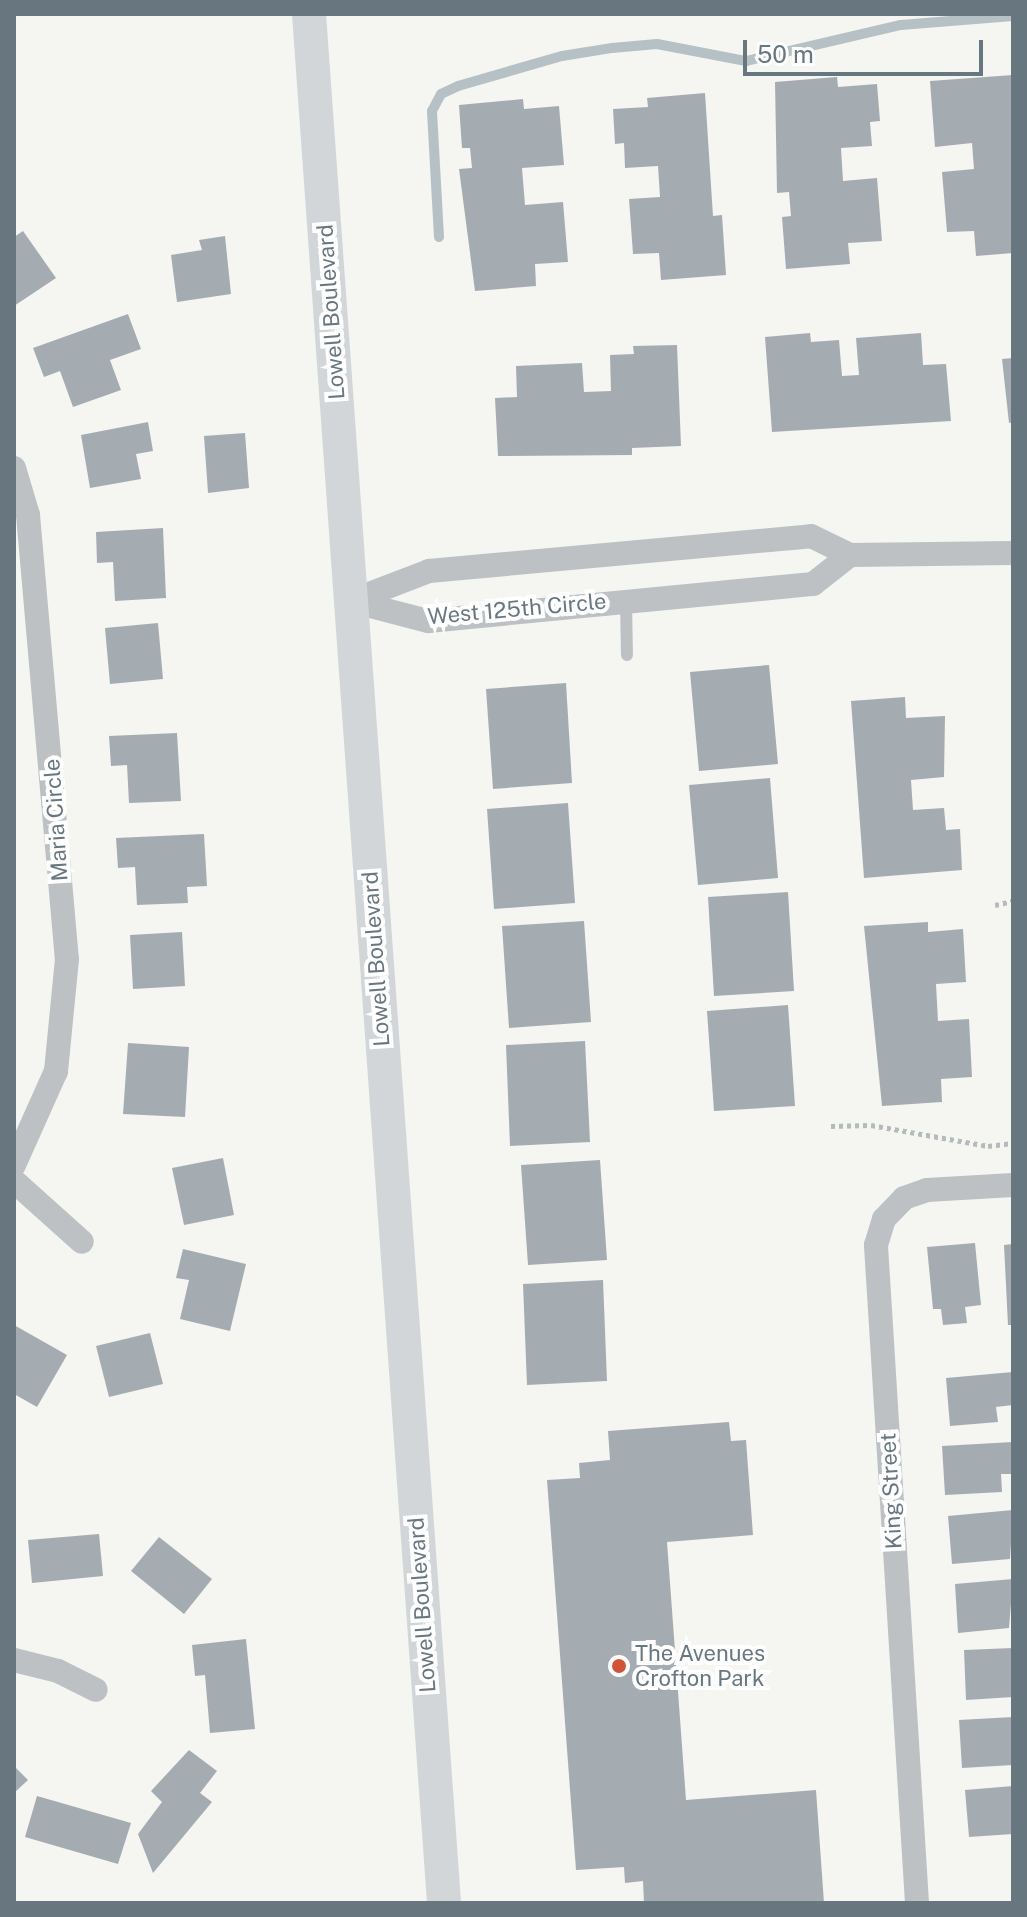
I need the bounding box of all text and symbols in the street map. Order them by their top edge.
scale bar [747,24,987,74]
text: 50 m [757,40,814,68]
street label: Lowell Boulevard [312,224,350,400]
street label: West 125th Circle [426,588,608,630]
street label: Maria Circle [39,758,73,882]
street label: Lowell Boulevard [357,871,395,1047]
street label: King Street [875,1432,907,1550]
street label: Lowell Boulevard [403,1517,441,1693]
place label: The Avenues Crofton Park [635,1640,765,1692]
marker: The Avenues Crofton Park [610,1657,628,1675]

